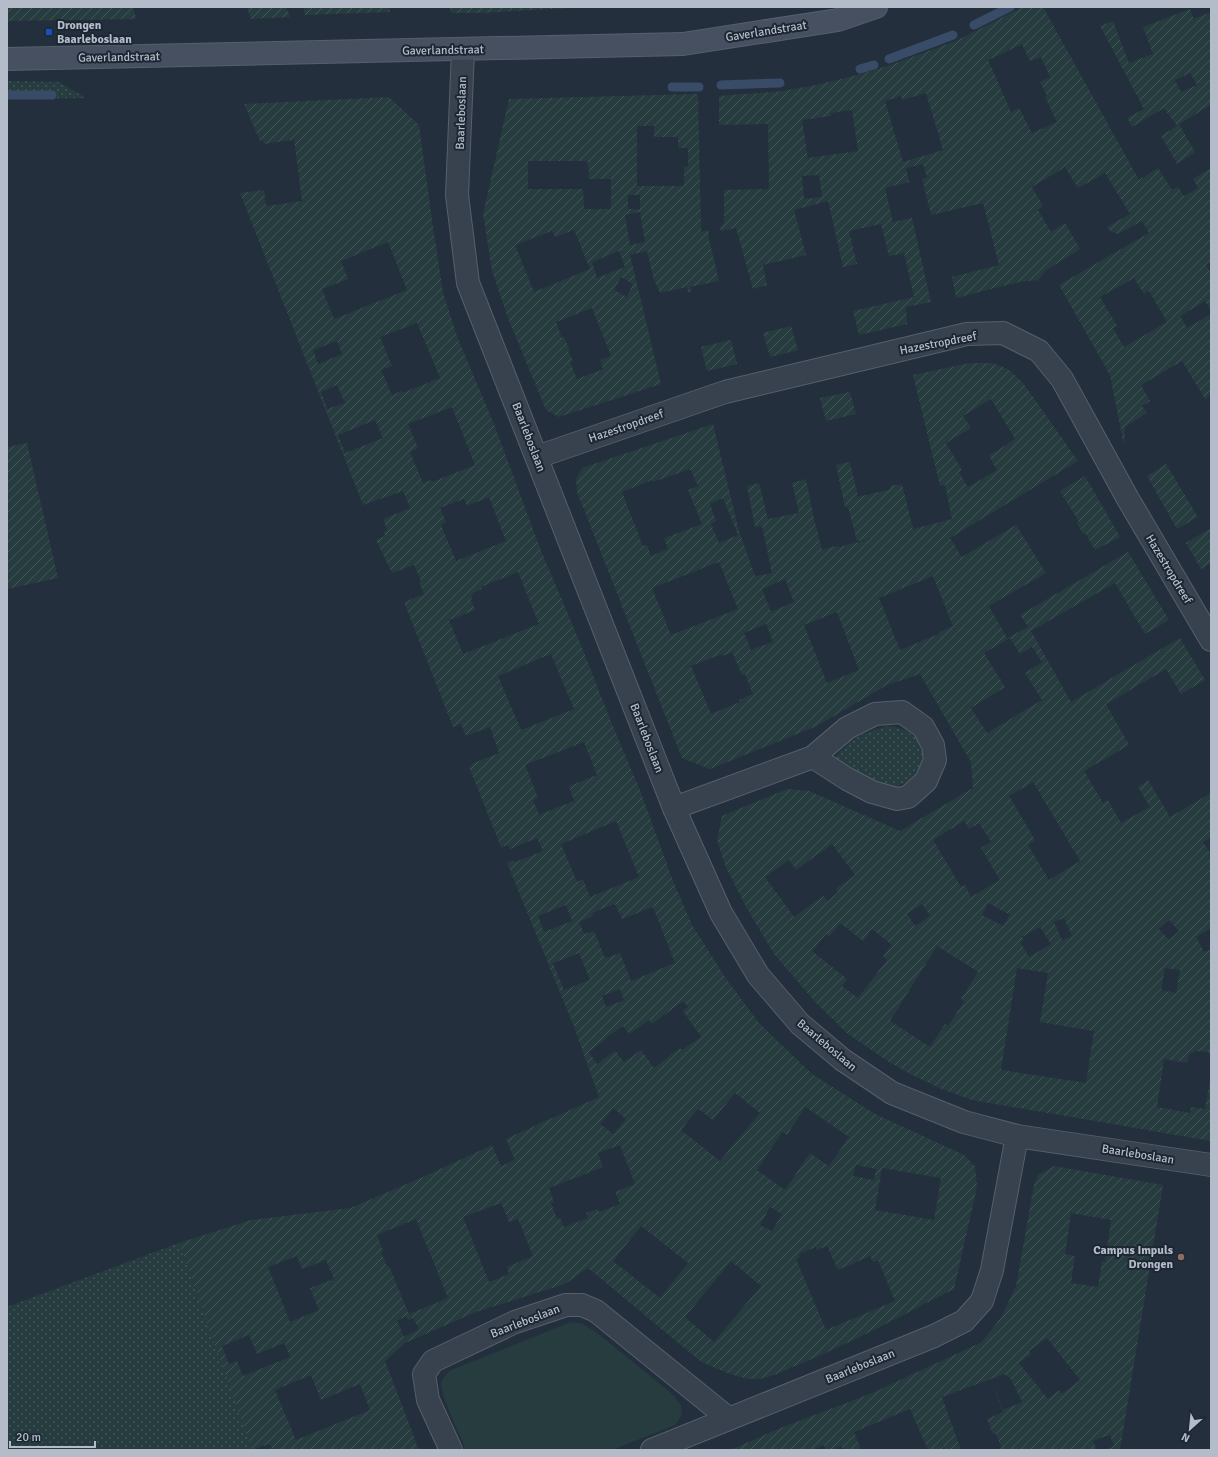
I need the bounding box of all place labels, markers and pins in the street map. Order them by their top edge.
place label: Drongen Baarleboslaan [57,18,132,47]
marker: Drongen Baarleboslaan [44,27,54,37]
place label: Campus Impuls Drongen [1093,1243,1174,1272]
marker: Campus Impuls Drongen [1176,1252,1186,1262]

